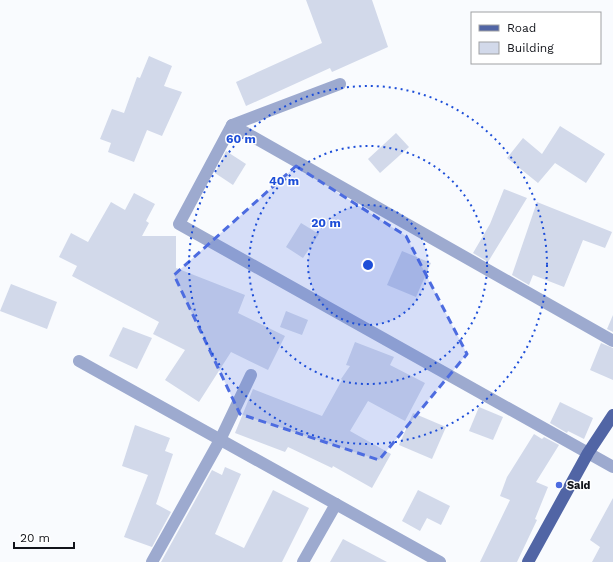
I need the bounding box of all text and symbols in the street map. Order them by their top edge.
legend [471,12,601,64]
text: Road [507,21,536,35]
text: Building [507,41,554,55]
text: 60 m [226,132,256,146]
text: 40 m [269,174,299,188]
text: 20 m [311,216,341,230]
centre of rings [361,258,375,272]
place label: Said [567,479,591,492]
marker: Said [554,480,564,490]
scale bar [14,524,74,550]
text: 20 m [20,531,50,545]

